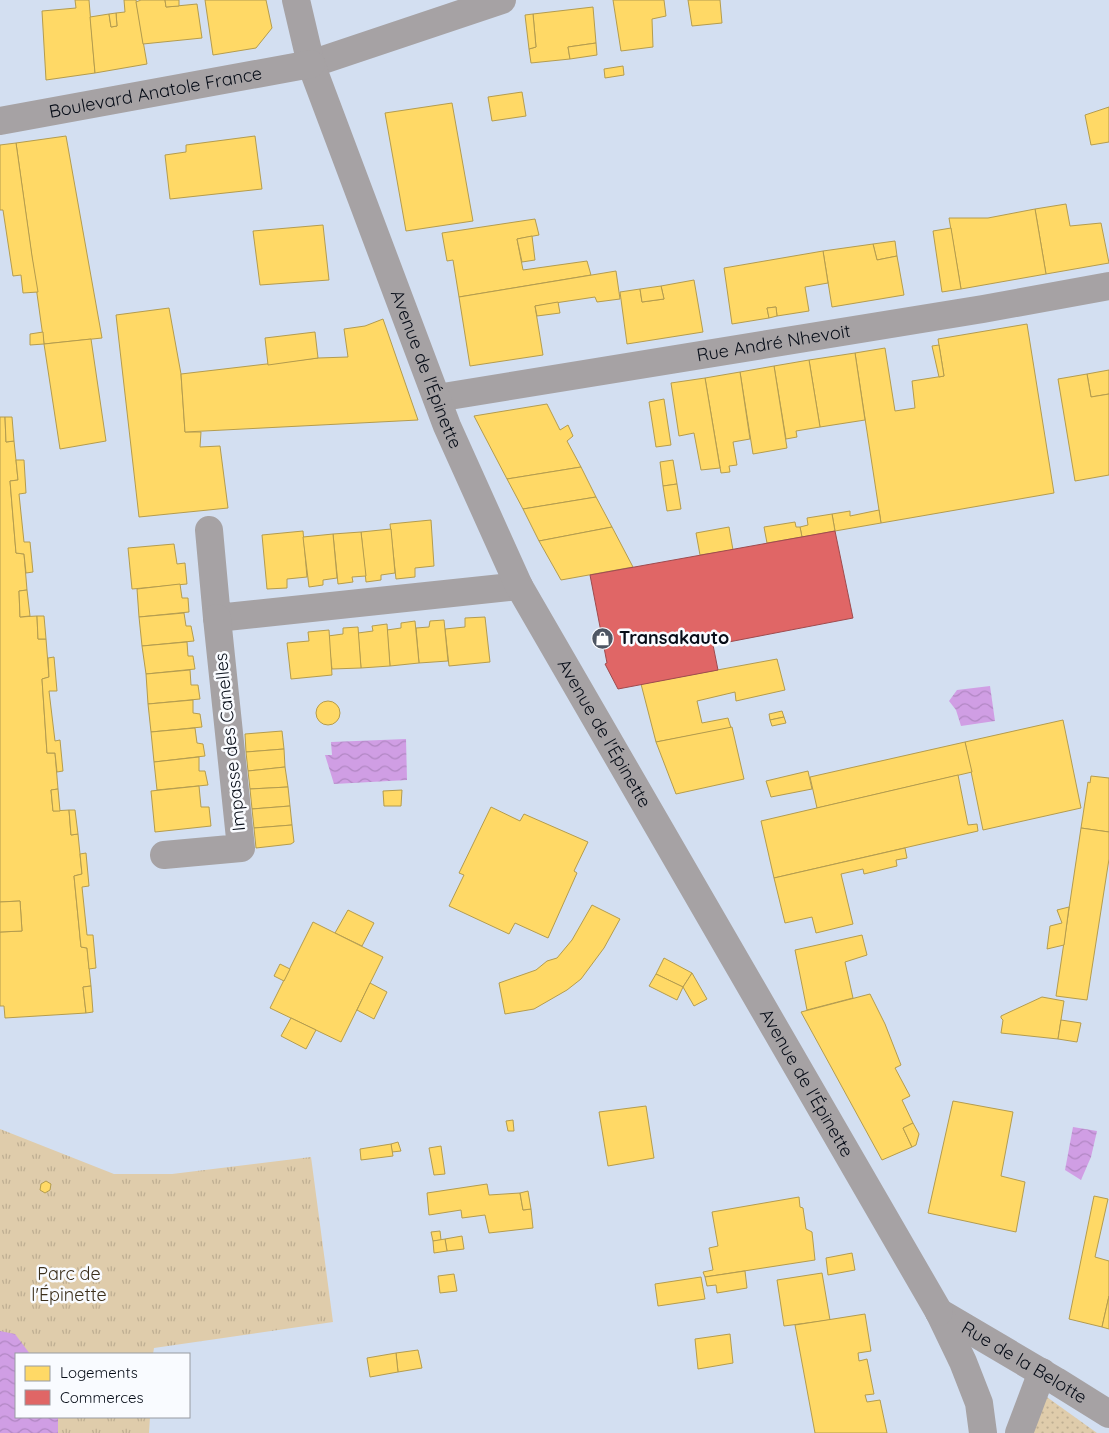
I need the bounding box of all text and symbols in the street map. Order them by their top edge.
street label: Boulevard Anatole France [47,61,264,123]
street label: Avenue de l'Épinette [386,287,468,452]
street label: Rue André Nhevoit [695,319,852,367]
shop icon: Transakauto [591,626,615,650]
place label: Transakauto [619,626,729,649]
street label: Impasse des Canelles [209,652,250,832]
street label: Avenue de l'Épinette [553,655,657,811]
street label: Avenue de l'Épinette [755,1004,859,1161]
park label: Parc de l'Épinette [31,1262,107,1306]
street label: Rue de la Belotte [957,1316,1091,1408]
legend [15,1353,190,1418]
text: Logements [60,1363,138,1382]
text: Commerces [60,1388,143,1407]

